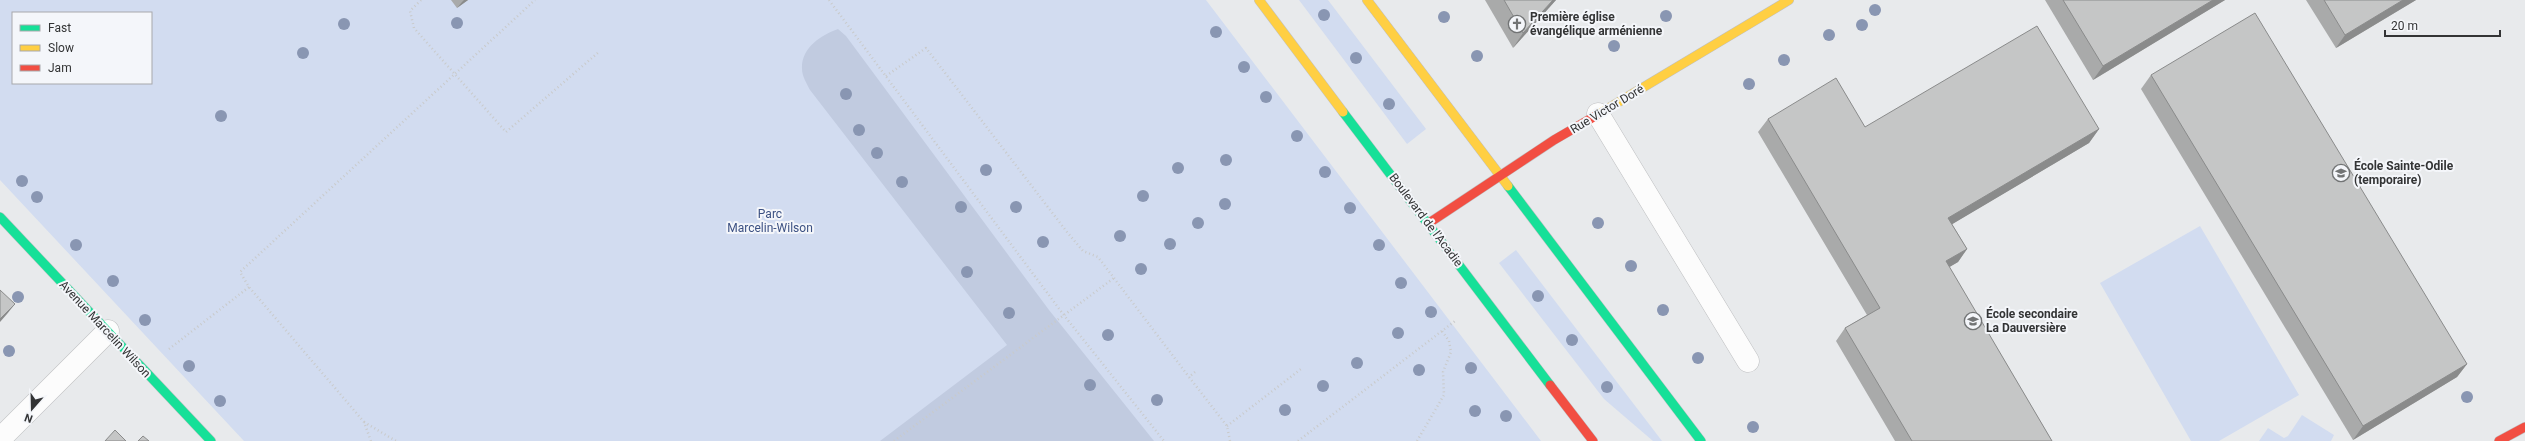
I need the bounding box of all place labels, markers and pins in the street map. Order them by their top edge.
place label: Première église évangélique arménienne [1530,10,1663,38]
church icon: Première église évangélique arménienne [1507,14,1527,34]
place label: École Sainte-Odile (temporaire) [2354,158,2454,187]
school or university icon: École Sainte-Odile (temporaire) [2331,163,2351,183]
place label: École secondaire La Dauversière [1986,306,2078,335]
school or university icon: École secondaire La Dauversière [1963,311,1983,331]

